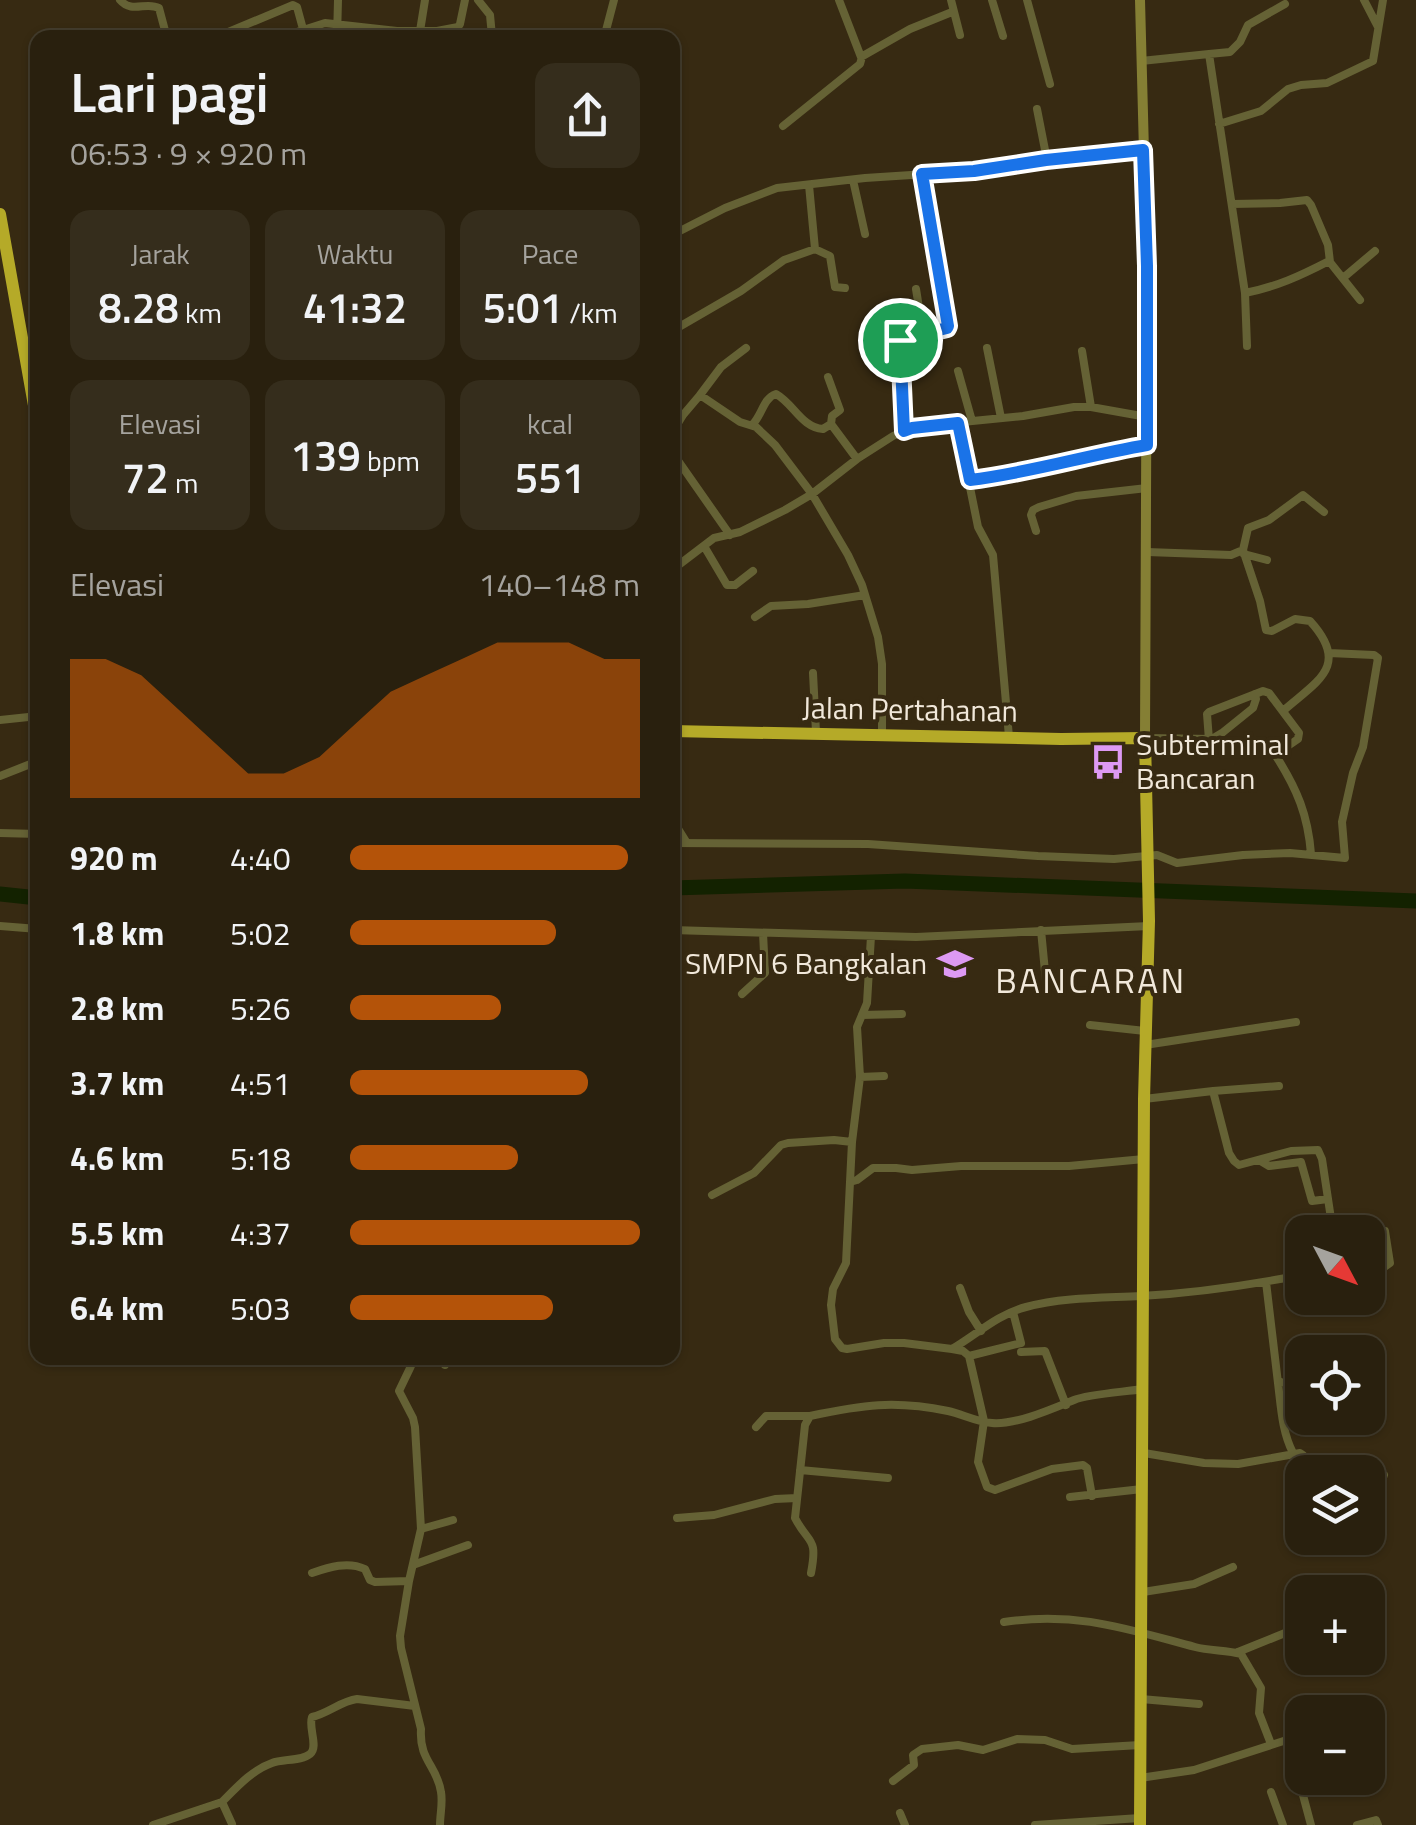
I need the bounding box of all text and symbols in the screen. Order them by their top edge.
text: Lari pagi [70,50,269,133]
button: share [535,63,640,168]
text: 06:53 · 9 × 920 m [70,129,307,177]
text: Jarak [130,232,190,275]
text: Waktu [317,232,393,275]
text: Pace [522,232,578,275]
text: 8.28 [98,275,179,339]
text: 41:32 [303,275,407,339]
text: 5:01 [482,275,563,339]
text: km [179,291,222,334]
text: /km [563,291,618,334]
pin [858,298,943,383]
icon: arrive [873,313,928,368]
text: Elevasi [119,402,201,445]
text: kcal [527,402,573,445]
text: 139 [290,423,361,487]
text: bpm [361,439,420,482]
text: 72 [122,445,169,509]
text: 551 [515,445,585,509]
text: m [169,461,198,504]
text: Elevasi [70,560,164,608]
text: 140–148 m [478,560,640,608]
street label: Jalan Pertahanan [802,684,1018,734]
place label: Subterminal Bancaran [1136,721,1290,801]
bus stop icon: Subterminal Bancaran [1089,743,1127,781]
text: 920 m [70,834,158,882]
text: 4:40 [230,834,291,882]
text: 1.8 km [70,909,164,957]
text: 5:02 [230,909,291,957]
place label: SMPN 6 Bangkalan [685,940,927,986]
school or university icon: SMPN 6 Bangkalan [936,945,974,983]
district label: BANCARAN [995,953,1187,1007]
text: 2.8 km [70,984,164,1032]
text: 5:26 [230,984,291,1032]
text: 3.7 km [70,1059,164,1107]
text: 4:51 [230,1059,291,1107]
text: 4.6 km [70,1134,164,1182]
text: 5:18 [230,1134,291,1182]
text: 5.5 km [70,1209,164,1257]
text: 4:37 [230,1209,291,1257]
north arrow [1285,1215,1385,1315]
map controls [1285,1215,1385,1795]
text: 6.4 km [70,1284,164,1332]
text: 5:03 [230,1284,291,1332]
button: locate [1285,1335,1385,1435]
button: layers [1285,1455,1385,1555]
button: + [1285,1575,1385,1675]
button: − [1285,1695,1385,1795]

